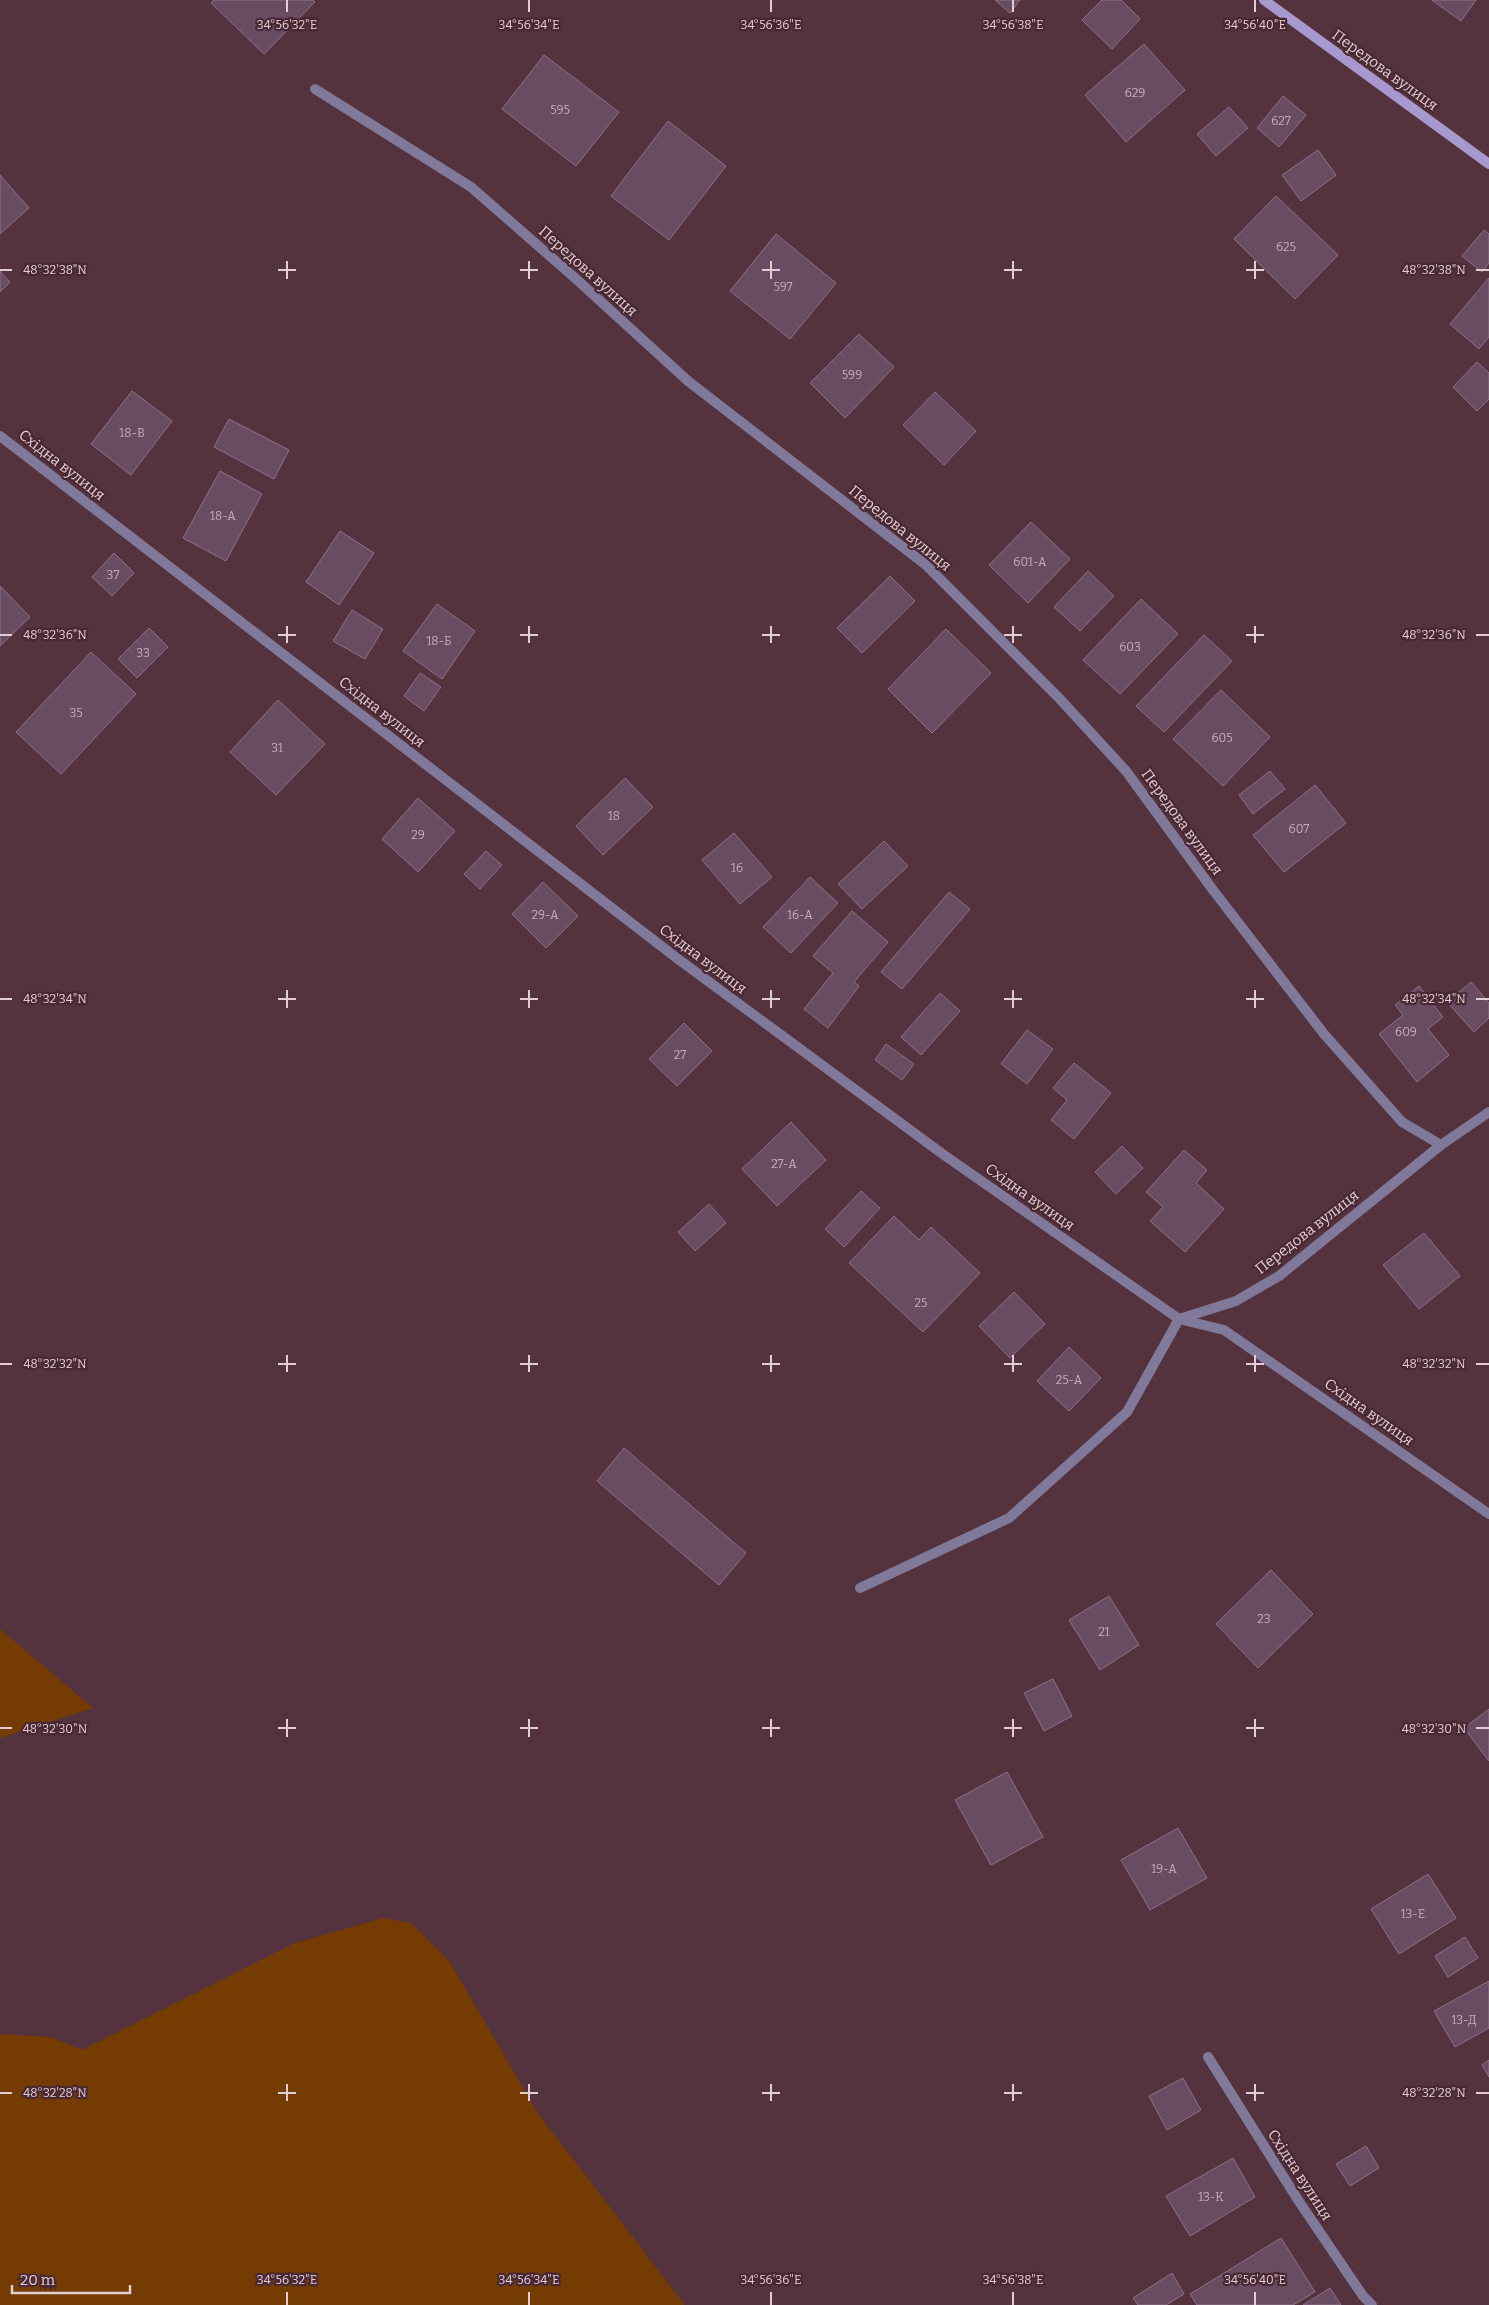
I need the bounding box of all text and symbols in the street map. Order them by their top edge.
text: 34°56'32"E [257,18,317,32]
text: 34°56'34"E [499,18,559,32]
text: 34°56'36"E [741,18,801,32]
text: 34°56'38"E [983,18,1043,32]
text: 34°56'40"E [1224,18,1286,32]
street label: Передова вулиця [1329,26,1441,114]
house number: 629 [1125,86,1145,100]
house number: 595 [550,103,570,117]
house number: 627 [1271,114,1291,128]
street label: Передова вулиця [535,222,641,320]
house number: 625 [1276,240,1296,254]
text: 48°32'38"N [23,263,87,277]
text: 48°32'38"N [1402,263,1466,277]
house number: 597 [773,280,793,294]
house number: 599 [842,368,862,382]
street label: Східна вулиця [15,426,109,504]
house number: 18-В [119,426,145,440]
street label: Передова вулиця [845,481,955,575]
house number: 18-А [210,509,236,523]
house number: 601-А [1013,555,1047,569]
house number: 37 [107,568,119,582]
text: 48°32'36"N [23,628,87,642]
text: 48°32'36"N [1402,628,1466,642]
house number: 18-Б [426,634,452,648]
house number: 603 [1119,640,1141,654]
house number: 33 [136,646,150,660]
street label: Східна вулиця [335,673,429,751]
house number: 35 [69,706,83,720]
house number: 605 [1211,731,1233,745]
house number: 31 [271,741,283,755]
street label: Передова вулиця [1138,766,1226,878]
house number: 18 [608,809,620,823]
house number: 607 [1289,822,1309,836]
house number: 29 [411,828,425,842]
house number: 16 [731,861,743,875]
house number: 29-А [531,908,559,922]
house number: 16-А [787,908,813,922]
street label: Східна вулиця [656,920,750,998]
text: 48°32'34"N [23,992,87,1006]
text: 48°32'34"N [1402,992,1466,1006]
house number: 609 [1395,1025,1417,1039]
house number: 27 [674,1048,686,1062]
house number: 27-А [771,1157,797,1171]
street label: Східна вулиця [982,1160,1078,1234]
street label: Передова вулиця [1252,1186,1362,1278]
house number: 25 [915,1296,927,1310]
text: 48°32'32"N [23,1357,87,1371]
text: 48°32'32"N [1402,1357,1466,1371]
house number: 25-А [1056,1373,1083,1387]
street label: Східна вулиця [1321,1375,1417,1449]
house number: 23 [1257,1612,1271,1626]
house number: 21 [1098,1625,1110,1639]
text: 48°32'30"N [23,1722,88,1736]
text: 48°32'30"N [1402,1722,1467,1736]
house number: 19-А [1151,1862,1177,1876]
house number: 13-Е [1401,1907,1425,1921]
house number: 13-Д [1451,2013,1477,2027]
text: 48°32'28"N [23,2086,87,2100]
text: 48°32'28"N [1402,2086,1466,2100]
street label: Східна вулиця [1264,2126,1336,2224]
house number: 13-К [1198,2190,1224,2204]
scale bar [12,2262,130,2294]
text: 20 m [20,2271,56,2289]
text: 34°56'32"E [257,2273,317,2287]
text: 34°56'34"E [499,2273,559,2287]
text: 34°56'36"E [741,2273,801,2287]
text: 34°56'38"E [983,2273,1043,2287]
text: 34°56'40"E [1224,2273,1286,2287]

